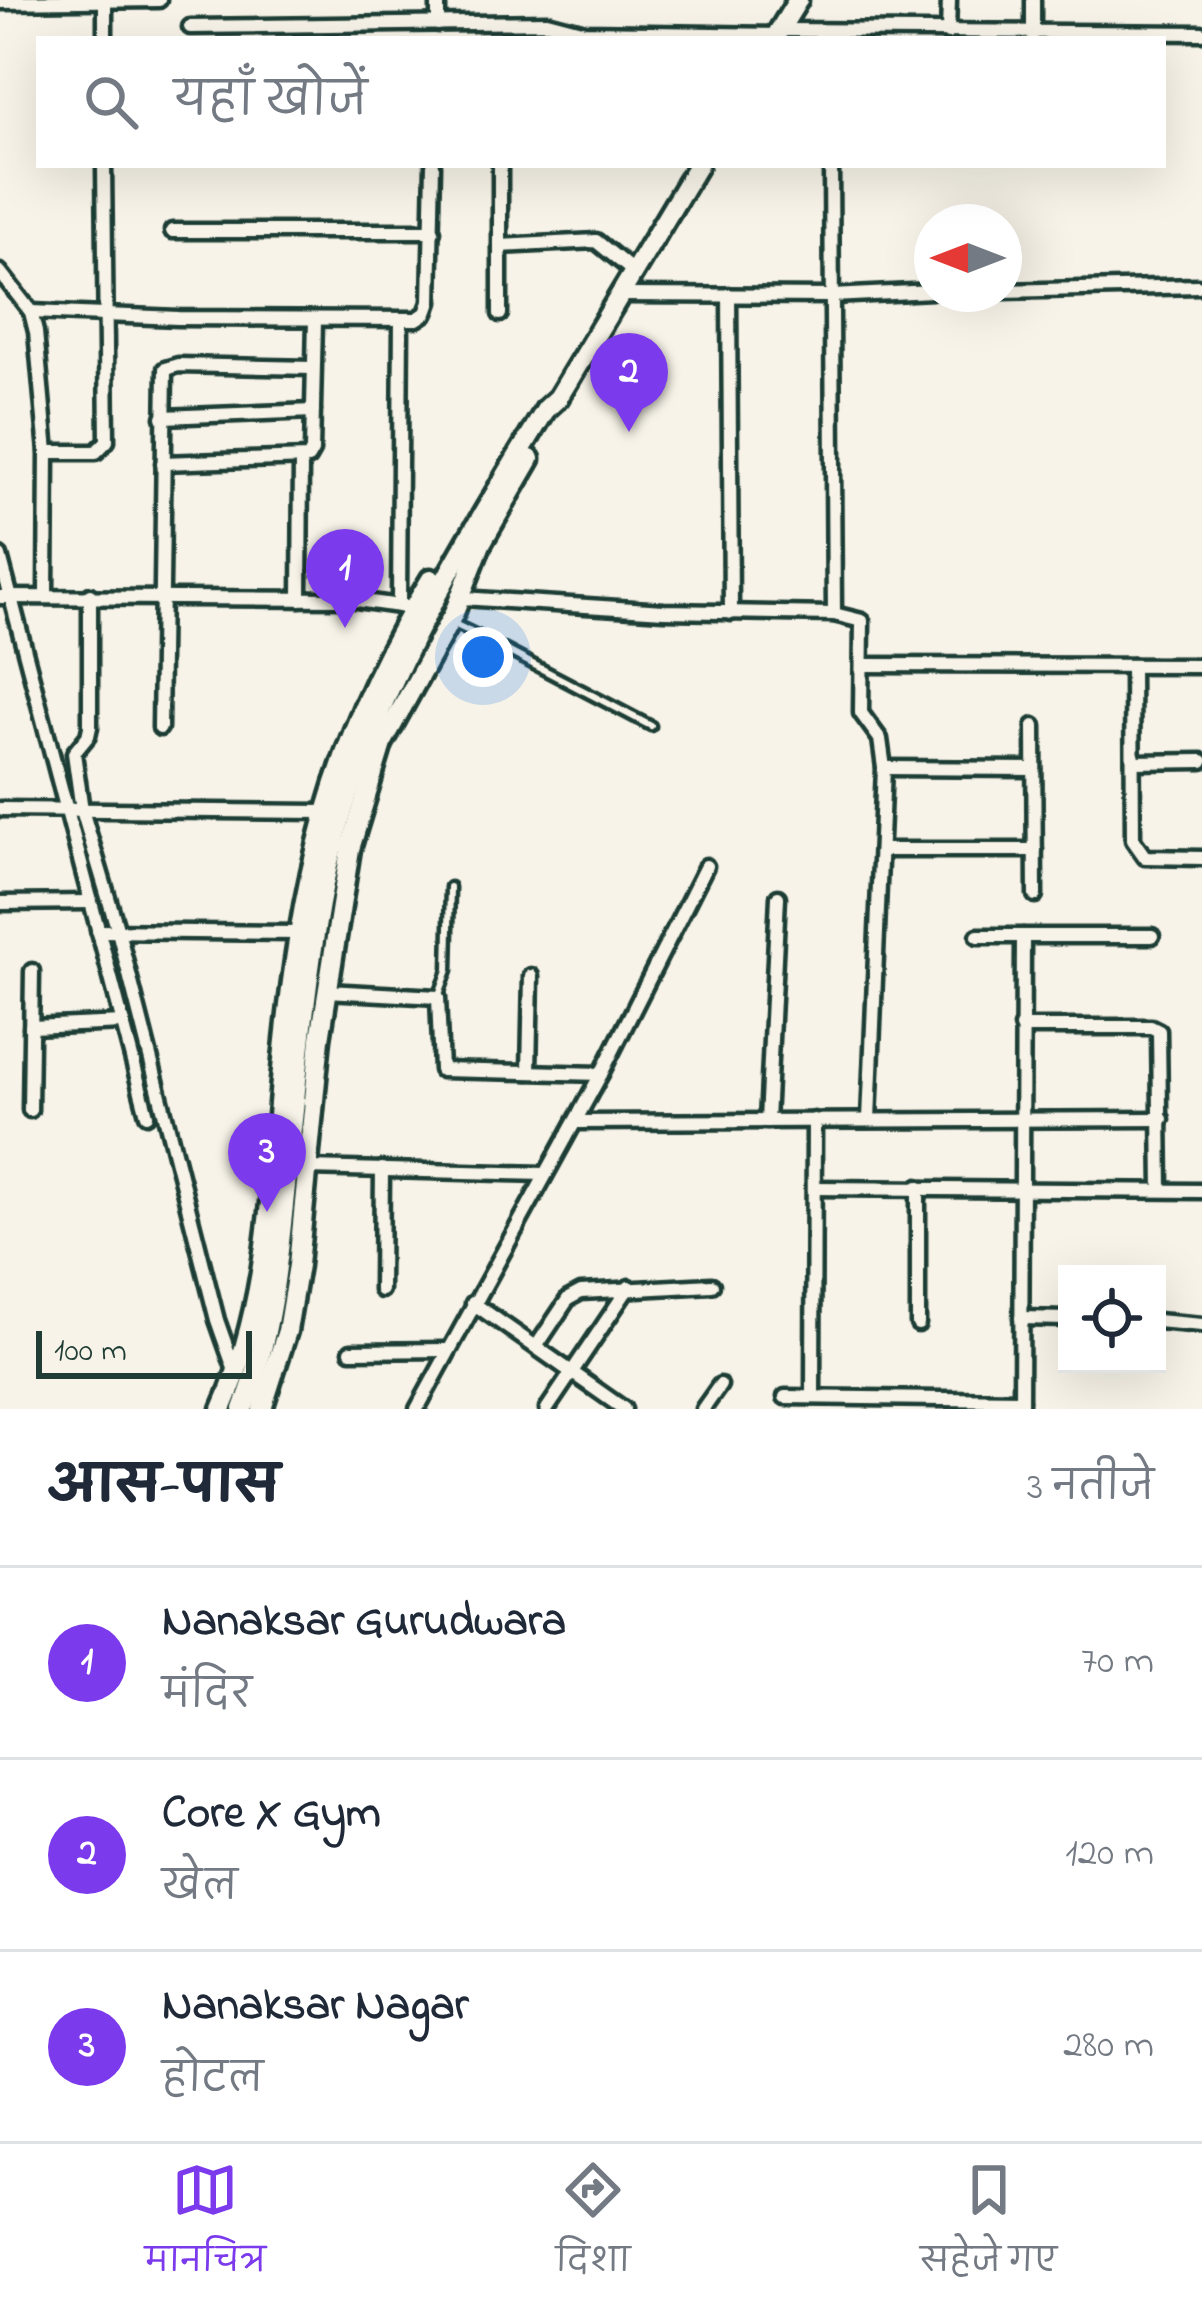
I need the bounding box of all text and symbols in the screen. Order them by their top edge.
search box [36,36,1166,168]
icon: search [78,69,144,135]
text: यहाँ खोजें [174,70,367,136]
north arrow [914,204,1022,312]
pin: 2 [590,333,668,432]
pin: 1 [306,529,384,628]
your location [453,627,513,687]
pin: 3 [228,1113,306,1212]
map controls [1058,1265,1166,1373]
button: locate [1058,1265,1166,1373]
scale bar [36,1325,252,1378]
text: 100 m [54,1328,127,1376]
text: आस-पास [48,1451,280,1526]
text: 3 नतीजे [1027,1460,1154,1517]
text: Nanaksar Gurudwara [162,1590,566,1656]
text: 1 [81,1634,93,1691]
text: 70 m [1081,1634,1154,1691]
text: मंदिर [162,1668,252,1725]
text: Core X Gym [162,1782,381,1848]
text: 2 [77,1826,97,1883]
text: 120 m [1065,1826,1154,1883]
text: खेल [162,1860,238,1917]
text: Nanaksar Nagar [162,1974,468,2040]
text: 3 [79,2018,95,2075]
text: 280 m [1063,2018,1154,2075]
text: होटल [162,2052,264,2109]
tab: मानचित्र [145,2157,266,2296]
tab: दिशा [556,2157,631,2296]
tab: सहेजे गए [920,2157,1057,2296]

